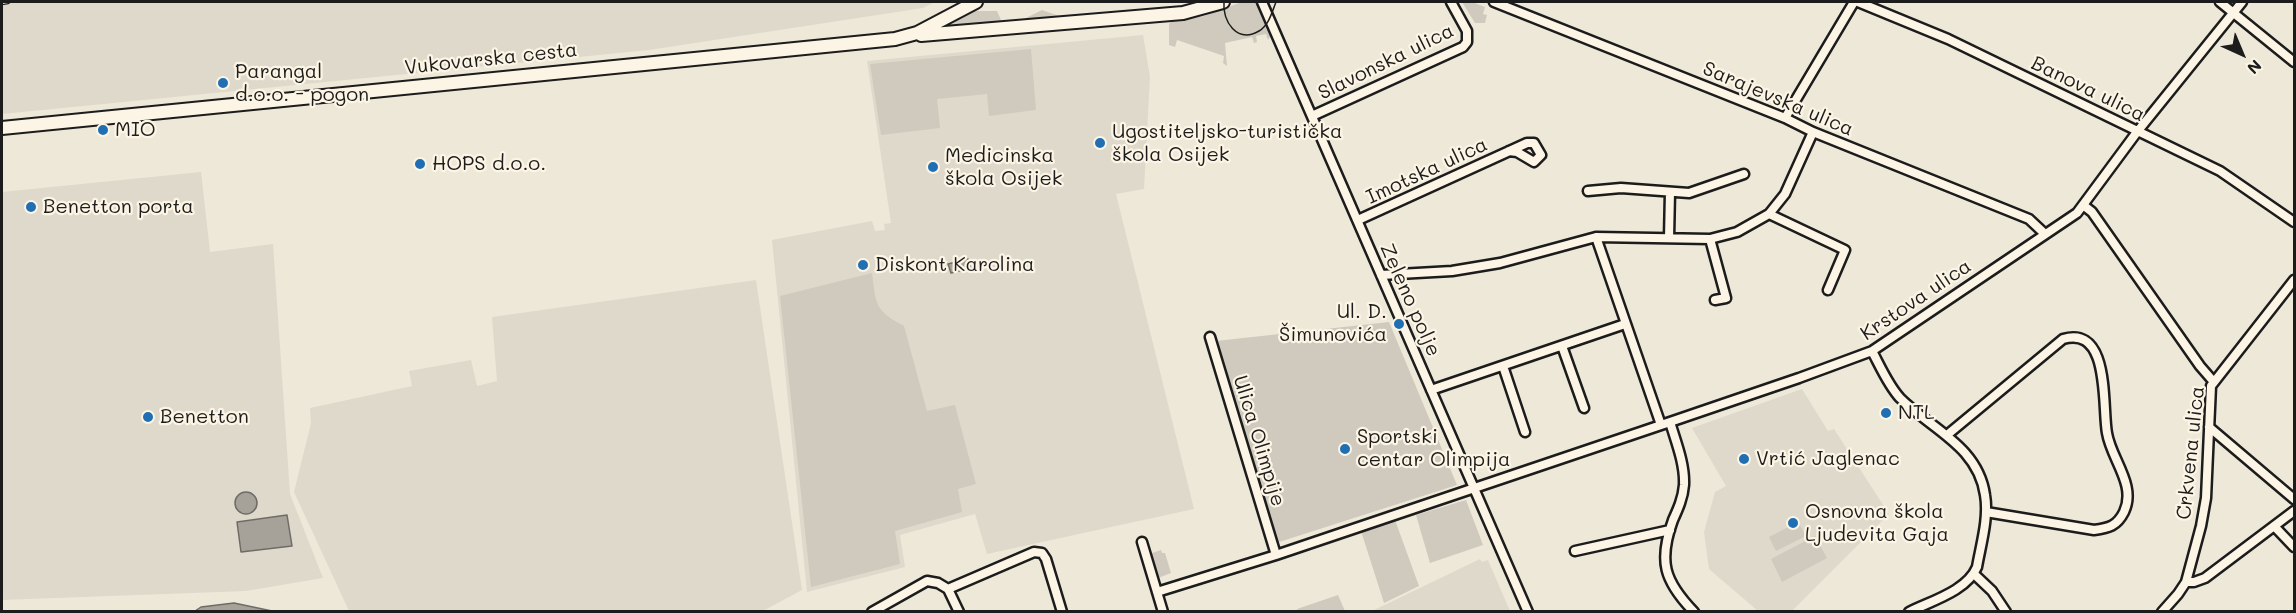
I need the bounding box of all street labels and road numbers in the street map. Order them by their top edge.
street label: Slavonska ulica [1314,19,1458,105]
street label: Vukovarska cesta [403,38,579,80]
street label: Banova ulica [2027,51,2149,127]
street label: Sarajevska ulica [1699,56,1857,142]
street label: Imotska ulica [1363,132,1491,210]
street label: Zeleno polje [1374,240,1446,360]
street label: Krstova ulica [1856,254,1976,346]
street label: Ulica Olimpije [1228,373,1290,509]
street label: Crkvena ulica [2172,385,2210,521]

